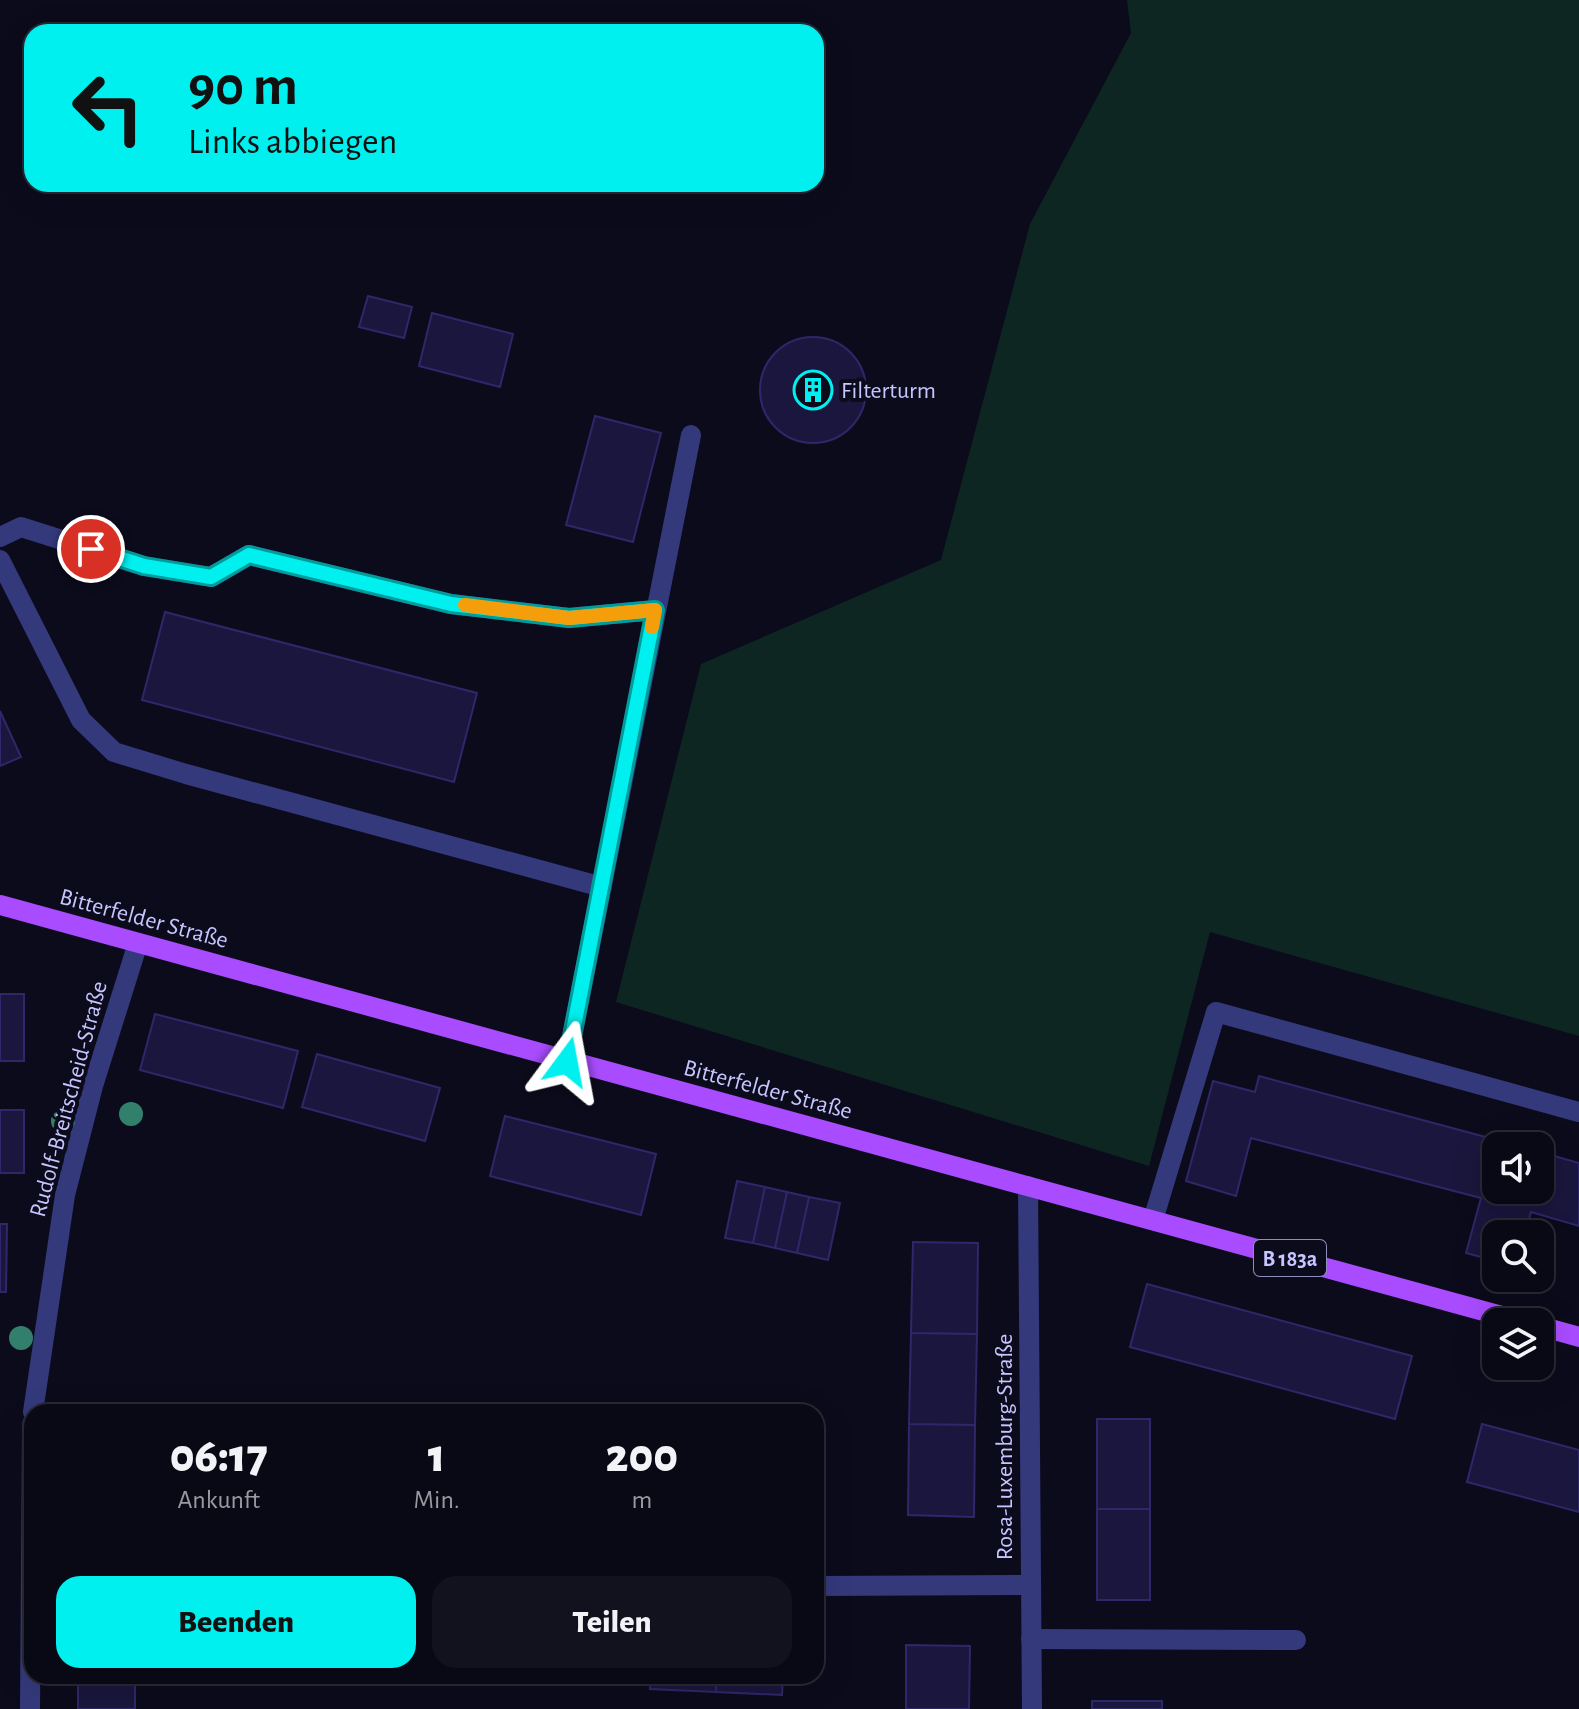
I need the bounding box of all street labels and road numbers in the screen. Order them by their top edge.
street label: Bitterfelder Straße [57,885,231,953]
street label: Rudolf-Breitscheid-Straße [26,979,112,1220]
street label: Bitterfelder Straße [681,1056,855,1124]
road number: B 183a [1254,1240,1326,1276]
street label: Rosa-Luxemburg-Straße [993,1334,1017,1560]

